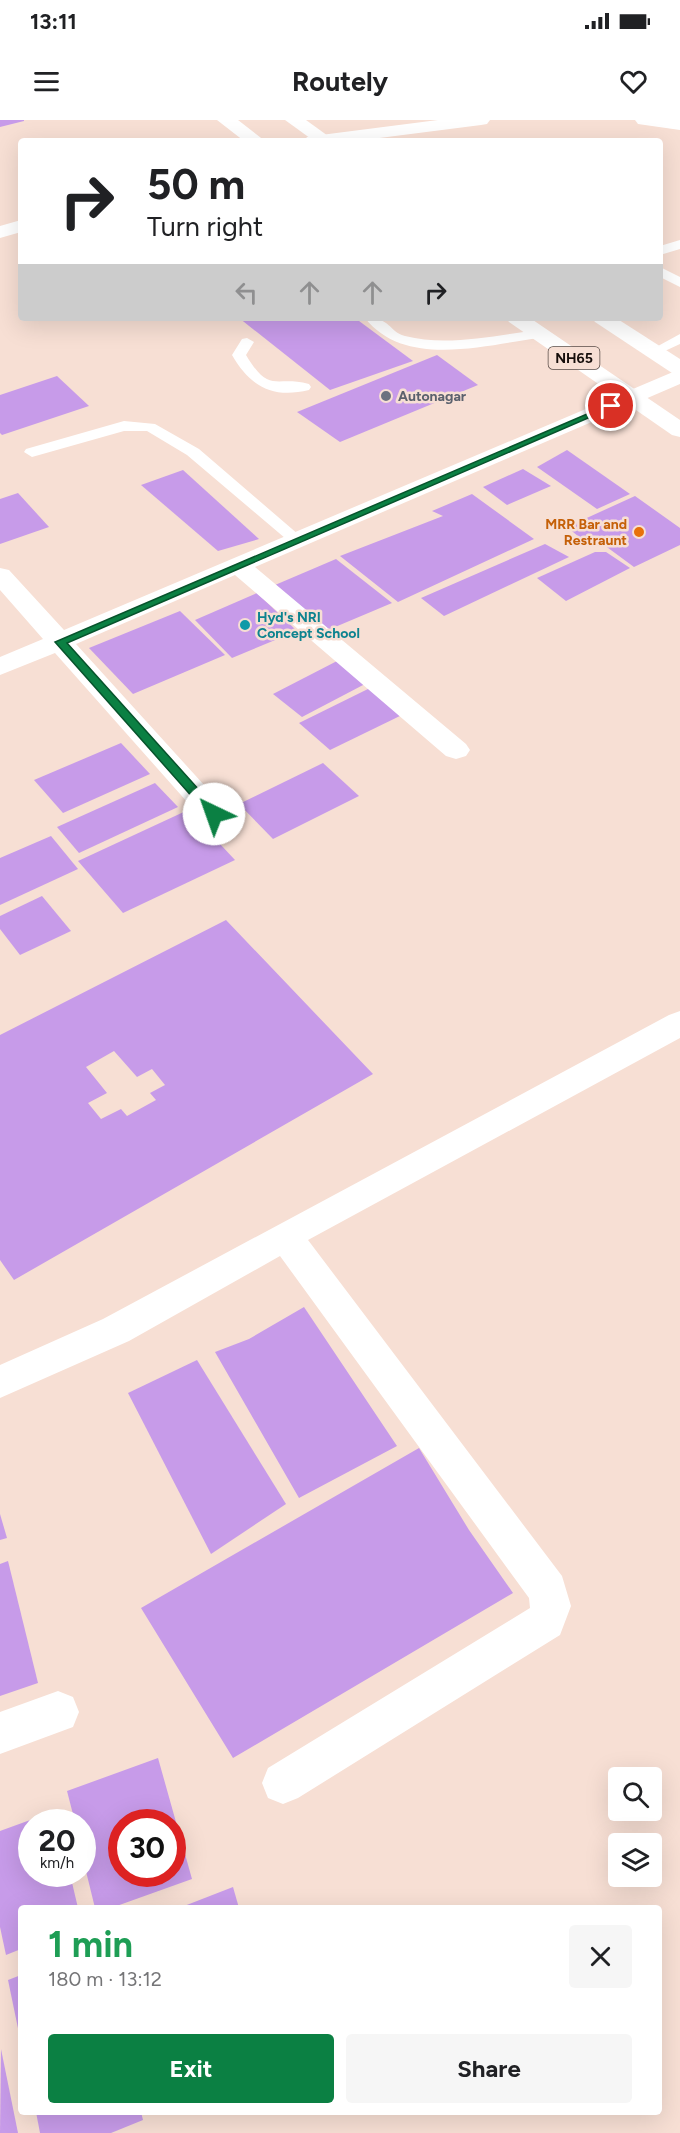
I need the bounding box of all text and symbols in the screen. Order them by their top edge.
text: 13:11 [30,8,77,35]
icon: menu [30,65,63,98]
text: Routely [292,65,388,98]
icon: heart [617,65,650,98]
text: 50 m [147,159,245,210]
icon: right [48,162,126,240]
text: Turn right [147,210,263,243]
icon: left [230,276,263,309]
icon: ahead [293,276,326,309]
icon: ahead [356,276,389,309]
icon: right [419,276,452,309]
road number: NH65 [548,347,600,369]
pin [585,380,636,431]
place label: Autonagar [398,388,467,405]
marker: Autonagar [379,389,393,403]
icon: arrive [594,389,627,422]
place label: MRR Bar and Restraunt [545,516,627,549]
marker: MRR Bar and Restraunt [632,525,646,539]
place label: Hyd's NRI Concept School [257,609,360,642]
marker: Hyd's NRI Concept School [238,618,252,632]
position arrow [182,782,246,846]
map controls [608,1767,662,1887]
button: search [608,1767,662,1821]
speed limit sign: 30 [108,1809,186,1887]
text: 20 [39,1822,75,1859]
button: layers [608,1833,662,1887]
text: km/h [40,1854,74,1872]
text: 1 min [48,1923,133,1966]
button: close [569,1925,632,1988]
text: 180 m · 13:12 [48,1967,162,1991]
button: Exit [48,2034,334,2103]
button: Share [346,2034,632,2103]

